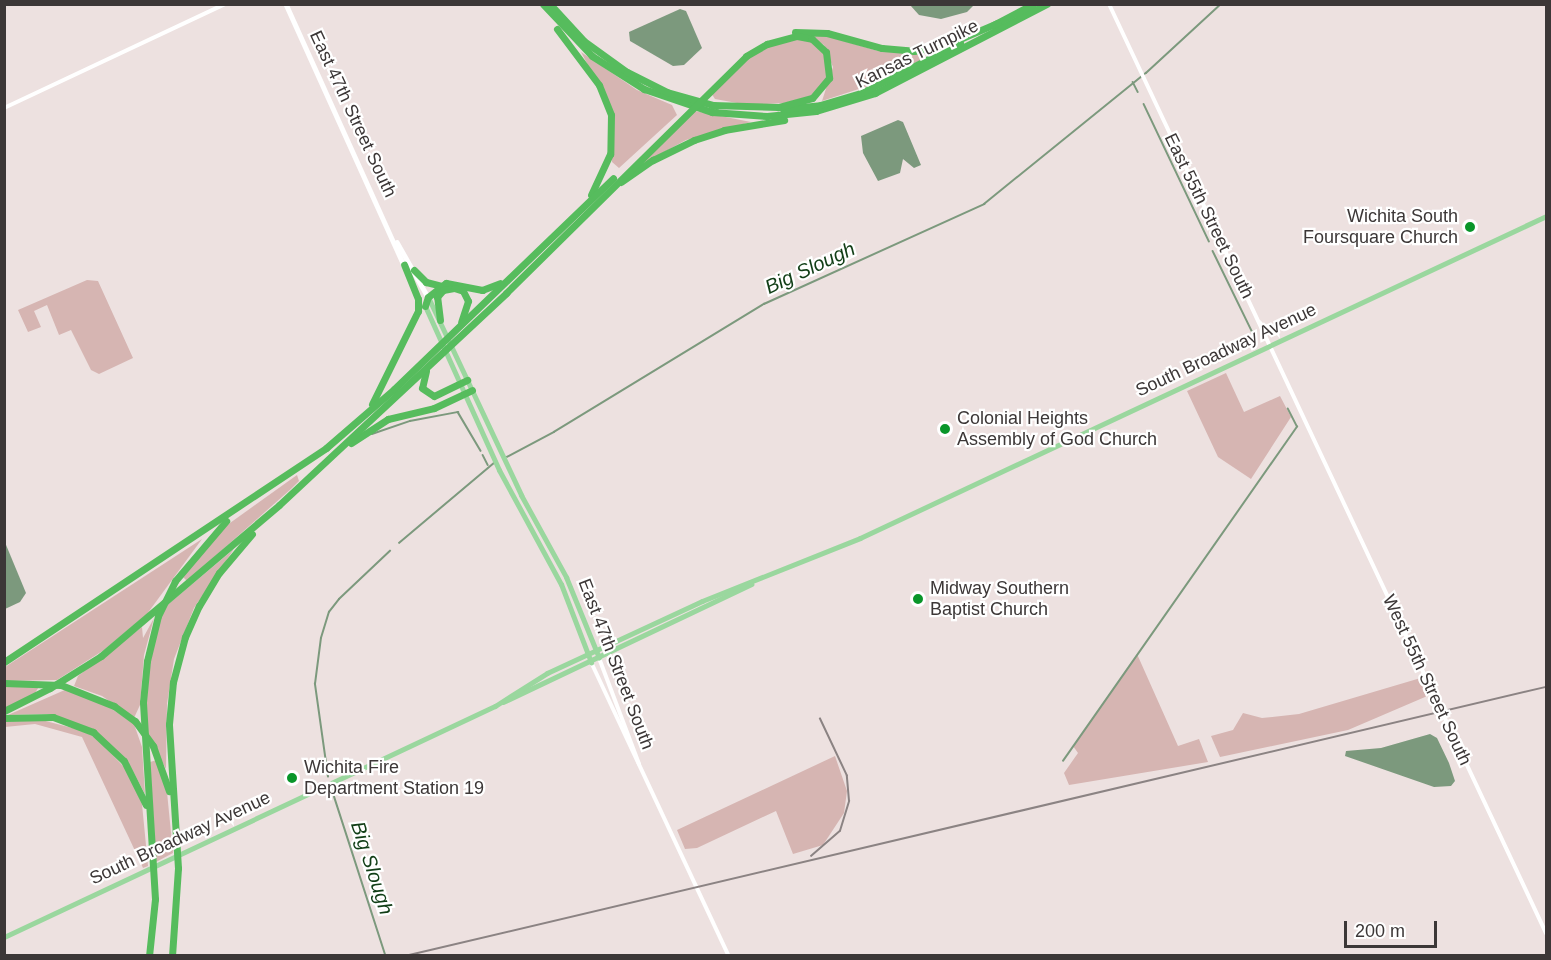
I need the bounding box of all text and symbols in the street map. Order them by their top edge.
street label: Kansas Turnpike [852,15,982,93]
street label: East 47th Street South [305,27,401,201]
street label: East 55th Street South [1160,130,1258,302]
place label: Wichita South Foursquare Church [1303,206,1458,248]
marker: Wichita South Foursquare Church [1463,220,1477,234]
water label: Big Slough [761,237,859,299]
street label: South Broadway Avenue [1132,298,1320,402]
place label: Colonial Heights Assembly of God Church [957,408,1157,450]
marker: Colonial Heights Assembly of God Church [938,422,952,436]
street label: East 47th Street South [573,576,659,752]
place label: Midway Southern Baptist Church [930,578,1069,620]
street label: West 55th Street South [1378,591,1476,769]
marker: Midway Southern Baptist Church [911,592,925,606]
place label: Wichita Fire Department Station 19 [304,757,484,800]
marker: Wichita Fire Department Station 19 [285,771,299,785]
street label: South Broadway Avenue [86,786,274,890]
water label: Big Slough [346,818,398,918]
scale bar [1347,909,1440,947]
text: 200 m [1355,921,1405,941]

